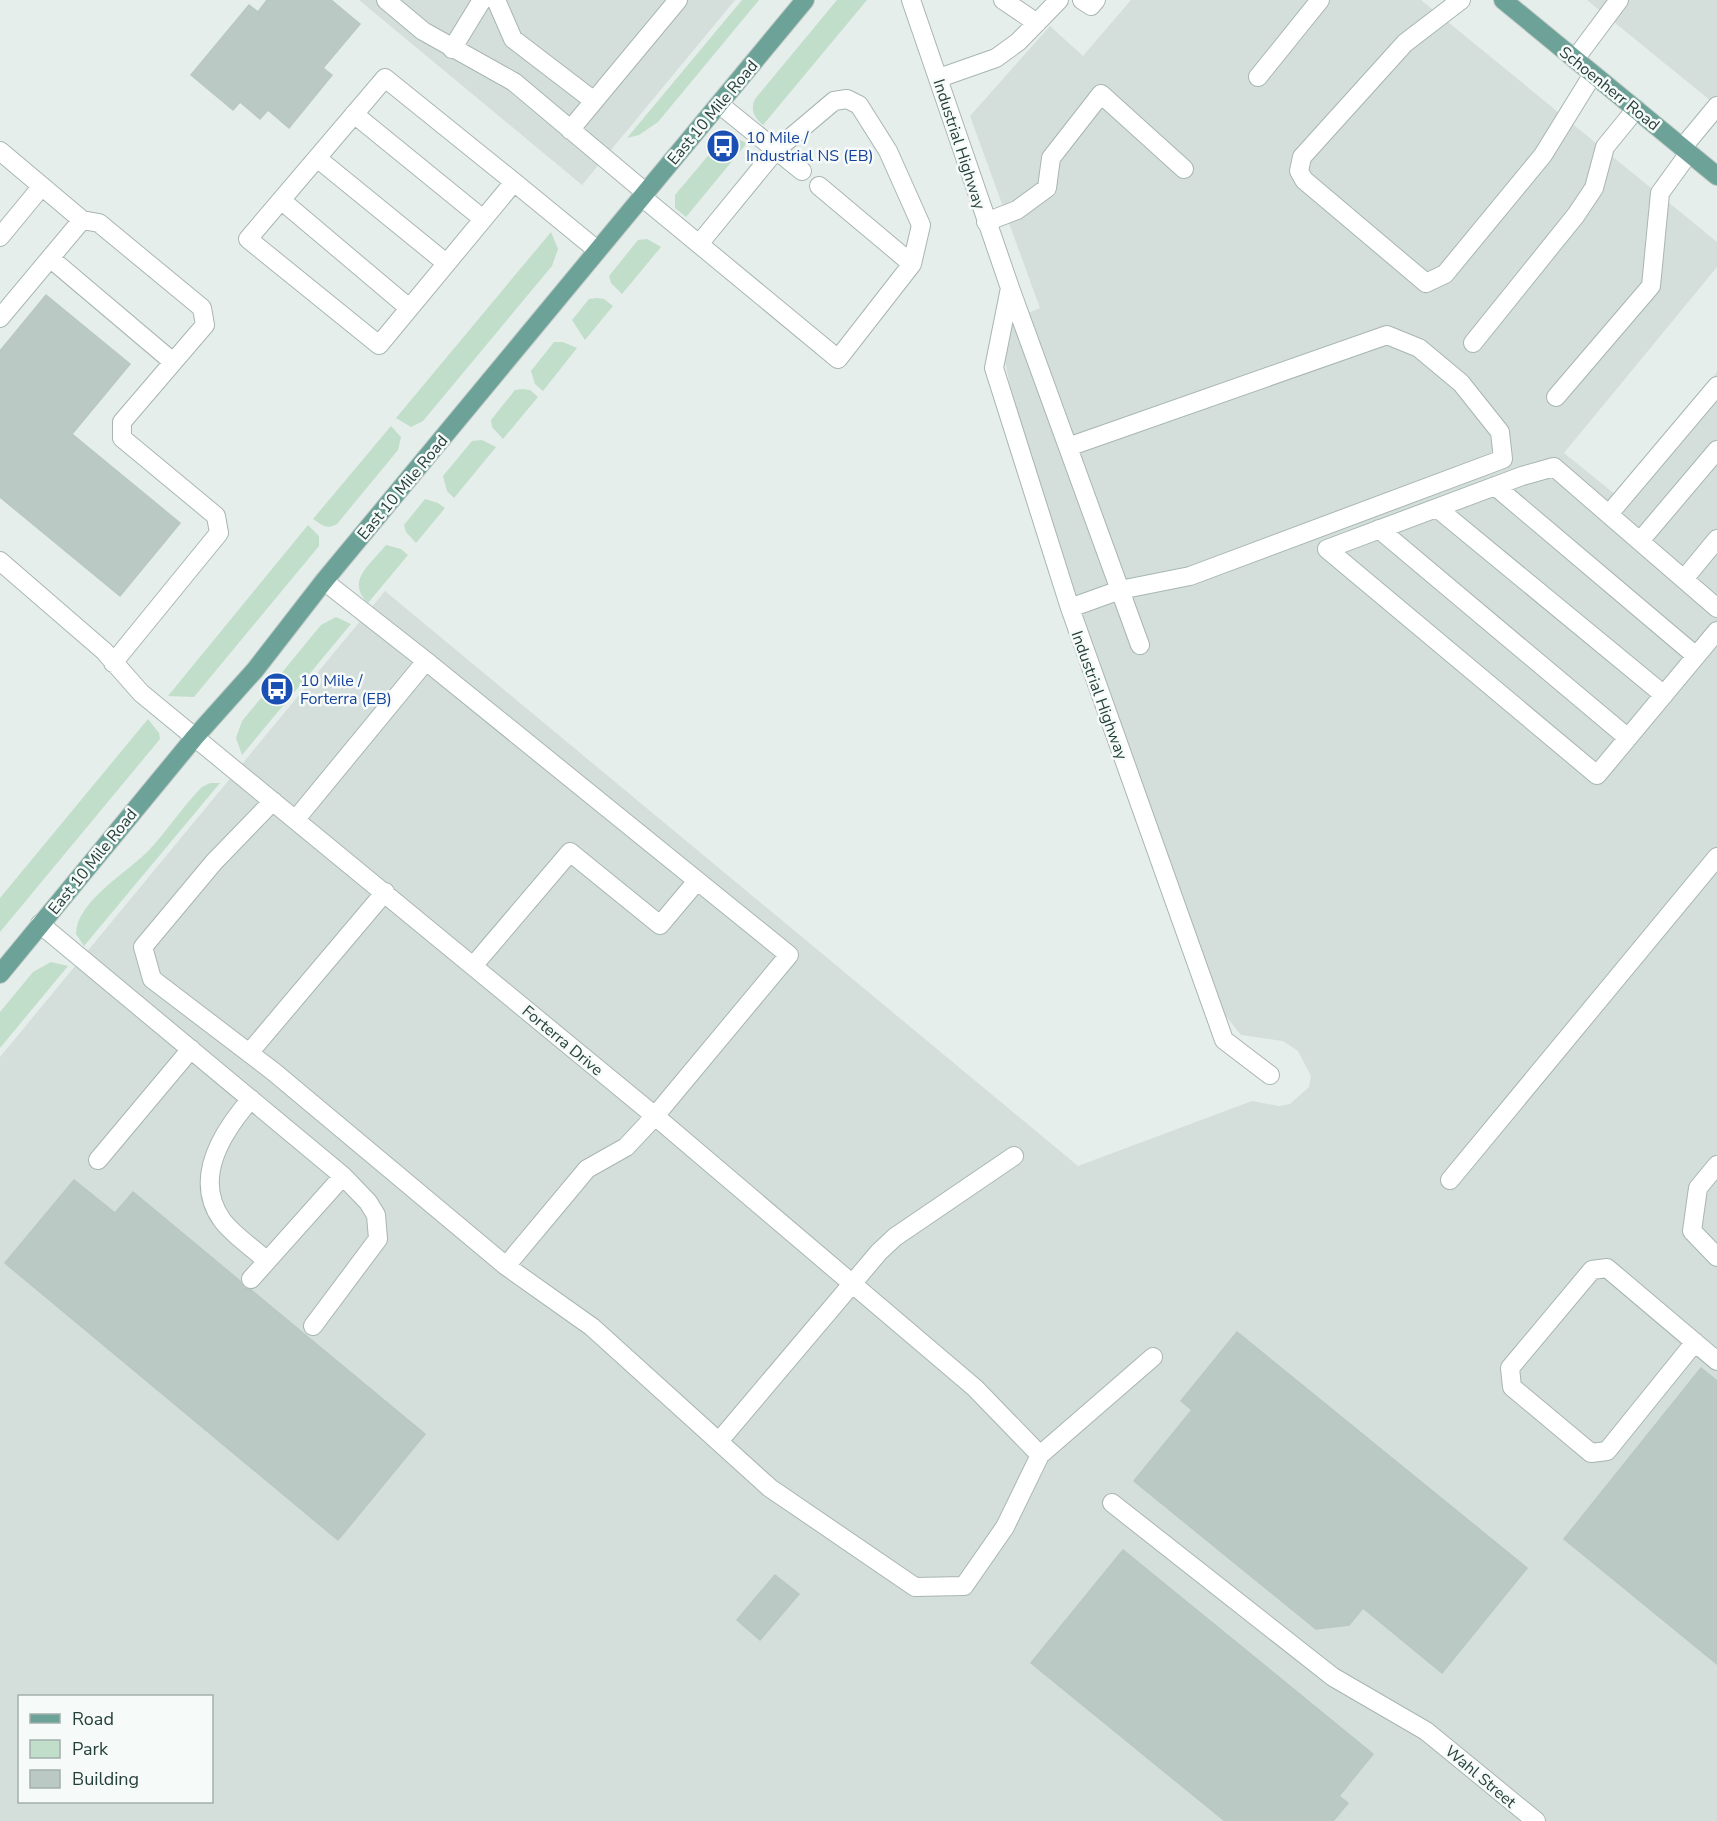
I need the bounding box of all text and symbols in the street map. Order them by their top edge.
street label: Schoenherr Road [1555,41,1664,136]
street label: East 10 Mile Road [662,56,763,170]
street label: Industrial Highway [928,76,991,213]
place label: 10 Mile / Industrial NS (EB) [746,127,874,167]
bus stop icon: 10 Mile / Industrial NS (EB) [705,128,741,164]
street label: East 10 Mile Road [352,431,453,545]
street label: Industrial Highway [1066,628,1133,764]
place label: 10 Mile / Forterra (EB) [300,670,392,710]
bus stop icon: 10 Mile / Forterra (EB) [259,671,295,707]
street label: East 10 Mile Road [43,804,142,919]
street label: Forterra Drive [517,1000,608,1081]
legend [18,1695,213,1803]
text: Road [72,1707,114,1731]
text: Park [72,1737,109,1761]
street label: Wahl Street [1440,1740,1521,1813]
text: Building [72,1767,139,1791]

